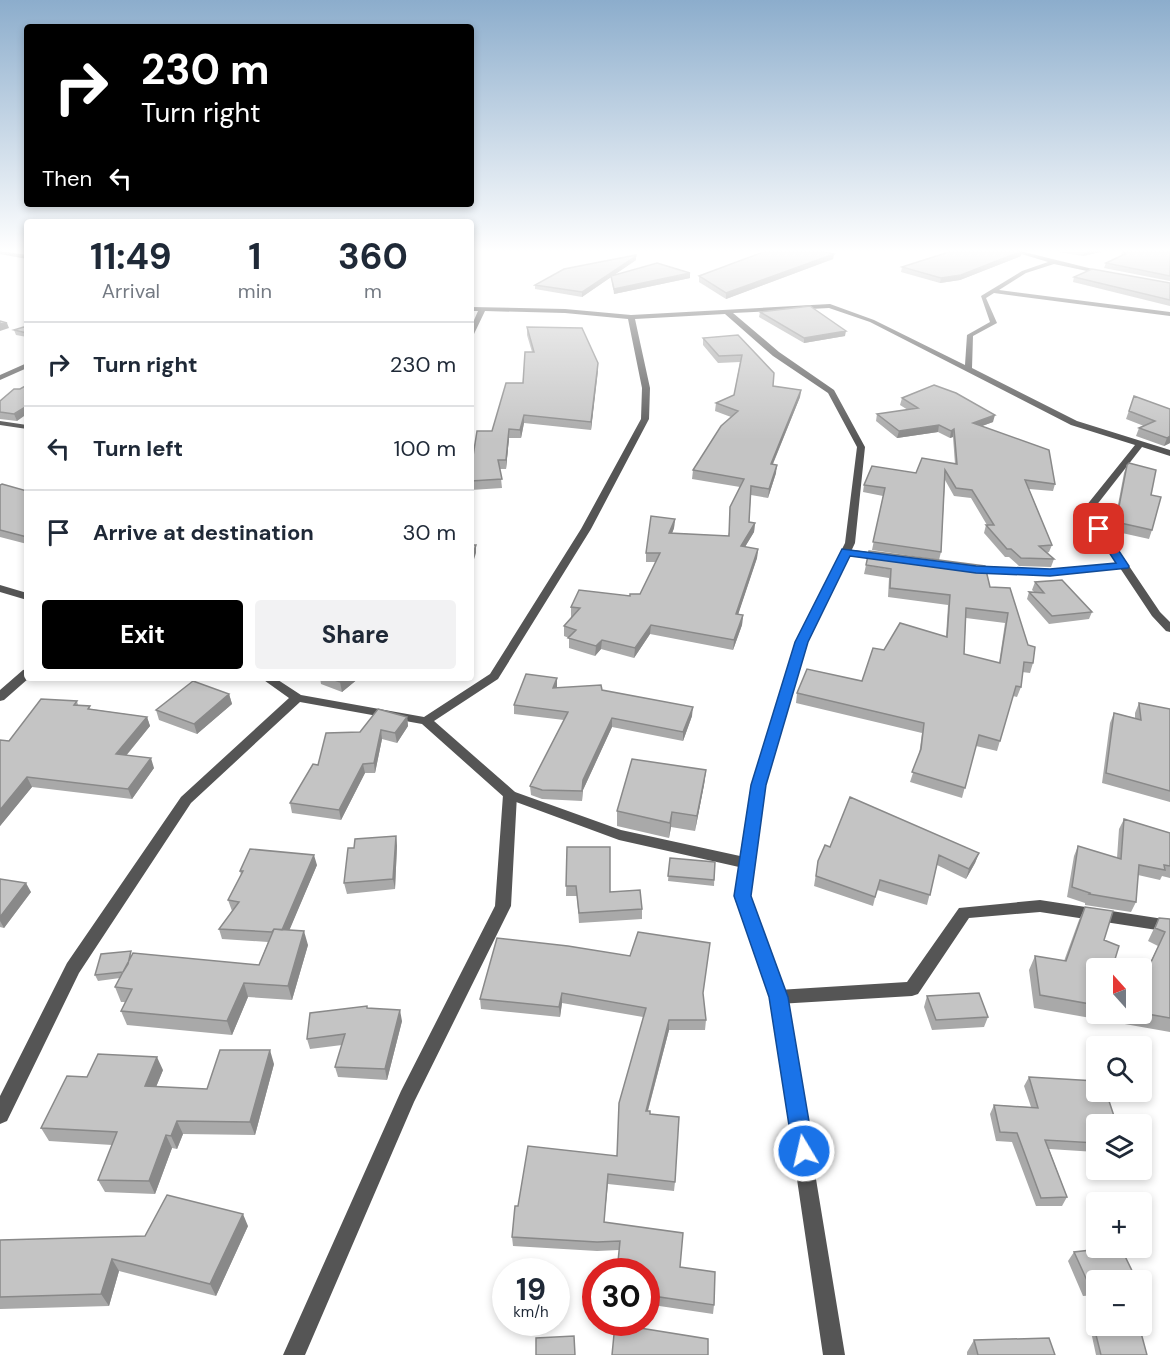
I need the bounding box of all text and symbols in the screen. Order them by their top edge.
text: 230 m [141,42,270,97]
icon: right [42,48,120,126]
text: Turn right [141,95,261,130]
icon: left [104,162,137,195]
text: Then [42,164,92,193]
text: 11:49 [90,233,172,280]
text: 1 [248,233,261,280]
text: 360 [338,233,408,280]
text: Arrival [102,278,160,304]
text: min [238,278,272,304]
text: m [364,278,382,304]
icon: right [42,348,75,381]
text: Turn right [93,350,198,379]
text: 230 m [390,350,456,379]
icon: left [42,432,75,465]
text: Turn left [93,434,183,463]
text: 100 m [394,434,456,463]
pin [1073,503,1124,554]
icon: arrive [1082,512,1115,545]
icon: arrive [42,516,75,549]
text: Arrive at destination [93,518,314,547]
text: 30 m [402,518,456,547]
button: Exit [42,600,243,669]
button: Share [255,600,456,669]
north arrow [1086,958,1152,1024]
map controls [1086,958,1152,1336]
button: search [1086,1036,1152,1102]
button: layers [1086,1114,1152,1180]
position arrow [772,1119,836,1183]
button: + [1086,1192,1152,1258]
speed limit sign: 30 [582,1258,660,1336]
text: 19 [516,1270,546,1309]
button: − [1086,1270,1152,1336]
text: km/h [513,1302,549,1322]

